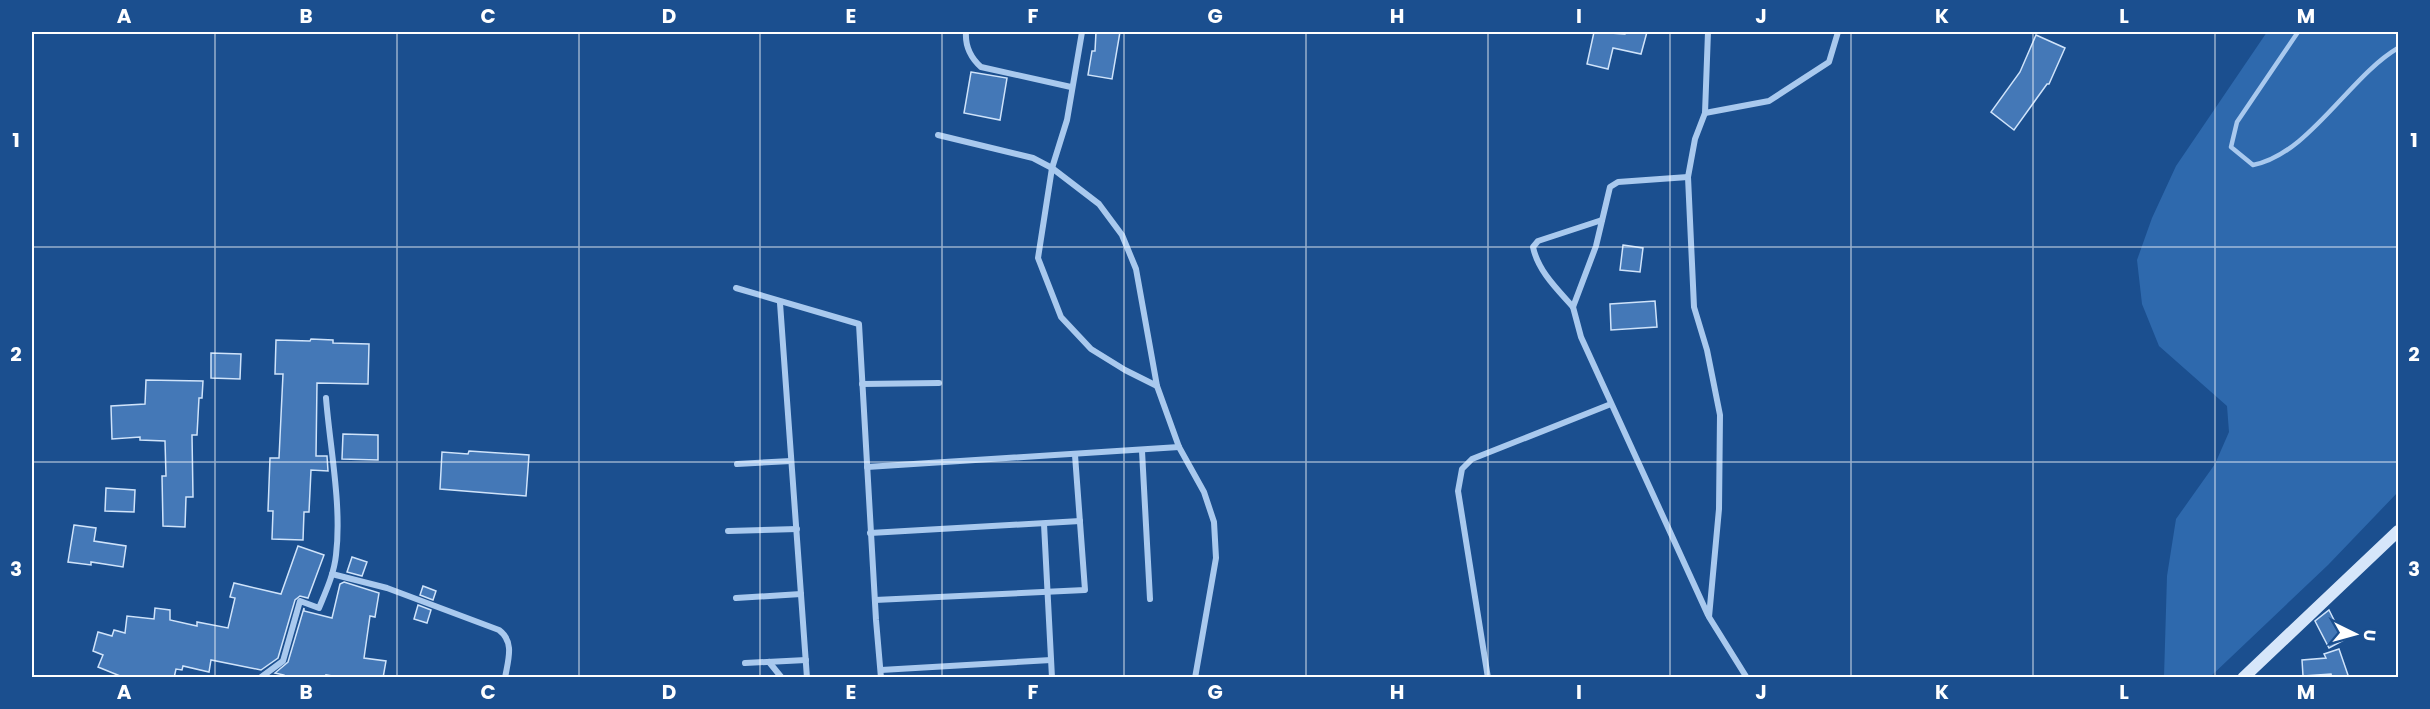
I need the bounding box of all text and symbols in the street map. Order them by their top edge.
text: A [117,2,132,30]
text: B [299,2,313,30]
text: C [480,2,496,30]
text: D [662,2,676,30]
text: E [846,2,856,30]
text: F [1028,2,1039,30]
text: G [1207,2,1223,30]
text: H [1390,2,1404,30]
text: I [1576,2,1582,30]
text: J [1755,2,1767,30]
text: K [1935,2,1949,30]
text: L [2119,2,2129,30]
text: M [2297,2,2315,30]
text: 1 [12,126,20,154]
text: 1 [2410,126,2418,154]
text: 2 [10,340,22,368]
text: 2 [2408,340,2420,368]
text: 3 [10,555,22,583]
text: 3 [2408,555,2420,583]
north arrow [2325,604,2385,664]
text: U [2357,629,2381,642]
text: A [117,678,132,706]
text: B [299,678,313,706]
text: C [480,678,496,706]
text: D [662,678,676,706]
text: E [846,678,856,706]
text: F [1028,678,1039,706]
text: G [1207,678,1223,706]
text: H [1390,678,1404,706]
text: I [1576,678,1582,706]
text: J [1755,678,1767,706]
text: K [1935,678,1949,706]
text: L [2119,678,2129,706]
text: M [2297,678,2315,706]

